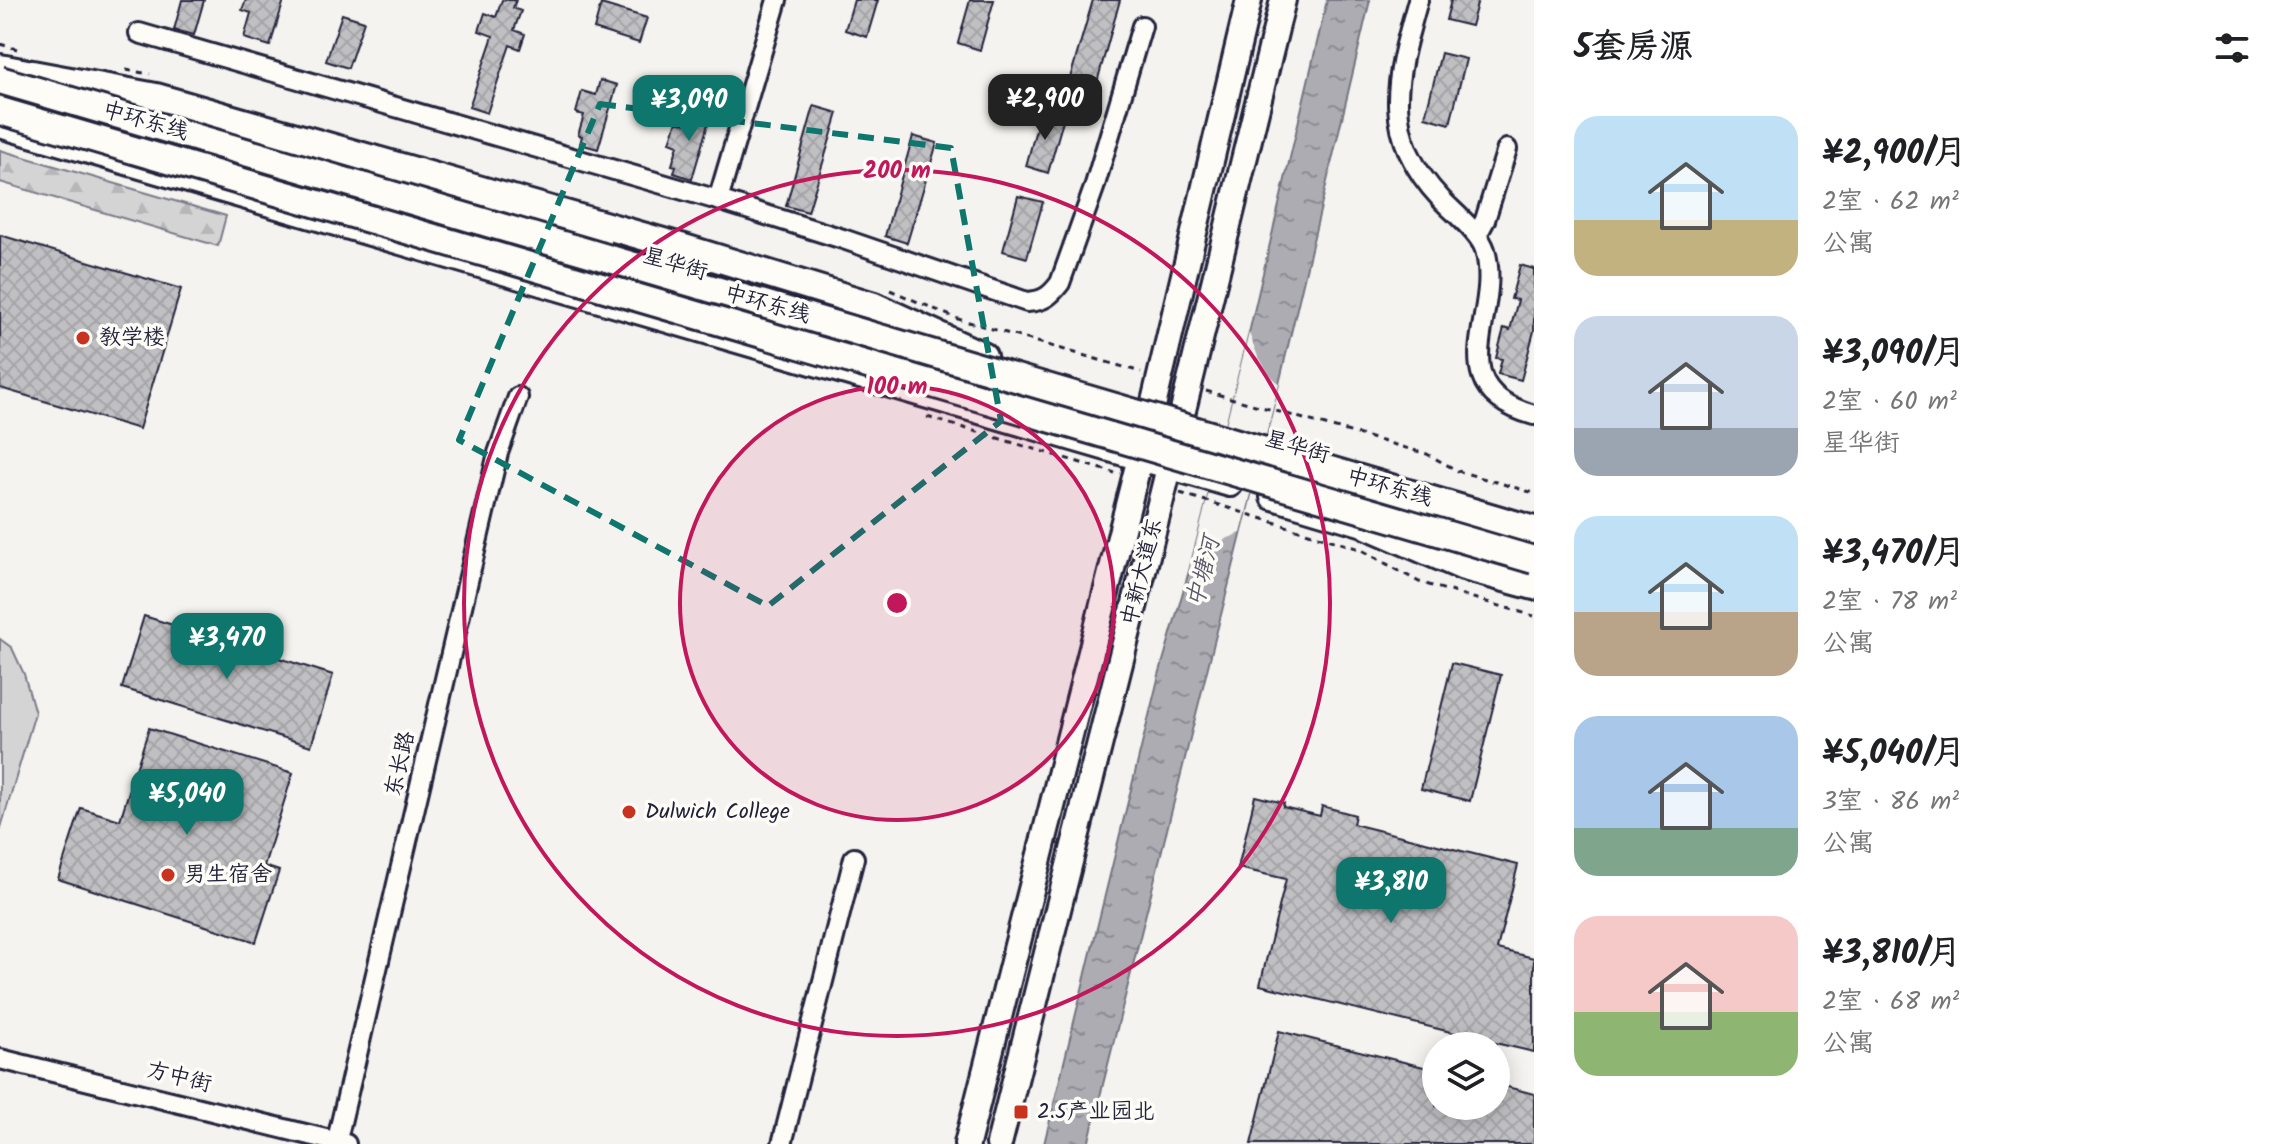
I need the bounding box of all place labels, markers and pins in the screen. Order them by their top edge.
pin: ¥2,900 [980,74,1110,142]
pin: ¥3,090 [624,75,754,143]
place label: 教学楼 [99,321,165,356]
marker: 教学楼 [74,329,92,347]
centre of rings [883,589,911,617]
pin: ¥3,470 [162,613,292,681]
pin: ¥5,040 [122,769,252,837]
place label: Dulwich College [645,795,790,830]
marker: Dulwich College [620,803,638,821]
pin: ¥3,810 [1326,857,1456,925]
place label: 男生宿舍 [184,858,272,893]
marker: 男生宿舍 [159,866,177,884]
place label: 2.5产业园北 [1037,1095,1155,1130]
marker: 2.5产业园北 [1012,1103,1030,1121]

